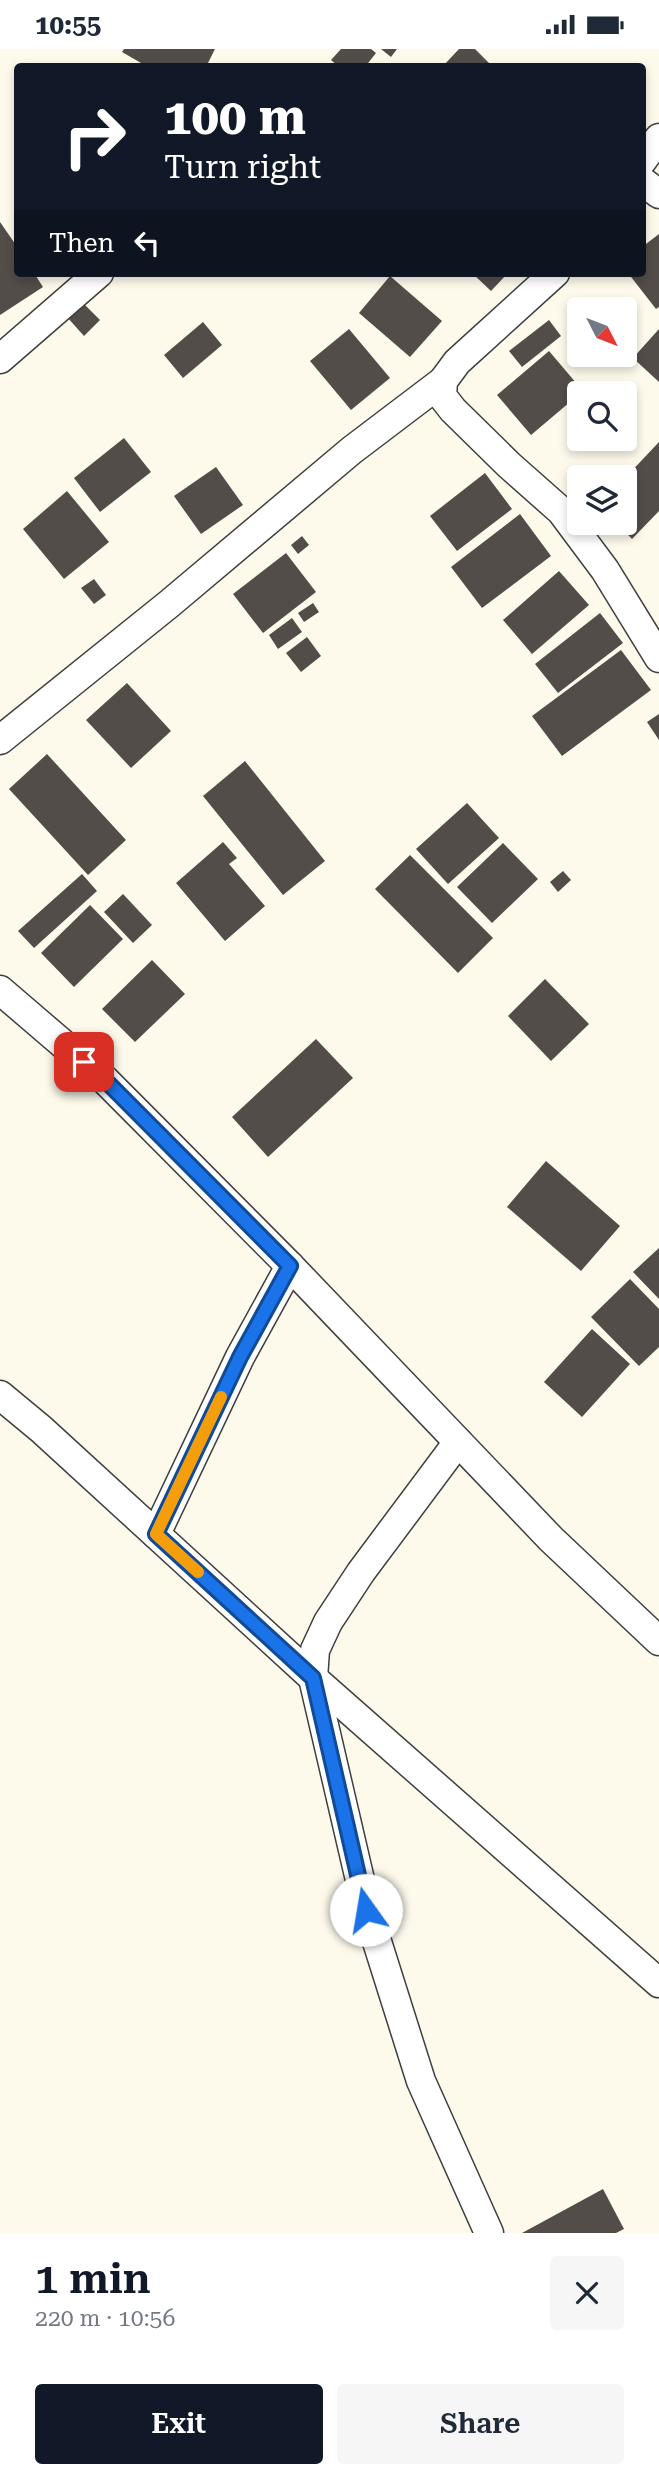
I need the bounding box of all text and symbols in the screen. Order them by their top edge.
text: 10:55 [35,10,101,40]
text: 100 m [164,89,306,146]
icon: right [49,91,140,182]
text: Turn right [164,148,321,186]
icon: left [128,224,166,262]
text: Then [49,228,114,258]
north arrow [567,297,637,367]
map controls [567,297,637,535]
button: search [567,381,637,451]
button: layers [567,465,637,535]
pin [54,1032,114,1092]
icon: arrive [65,1043,103,1081]
position arrow [329,1873,403,1947]
text: 1 min [35,2254,151,2303]
button: close [550,2256,624,2330]
text: 220 m · 10:56 [35,2305,175,2332]
button: Exit [35,2384,323,2464]
button: Share [337,2384,624,2464]

